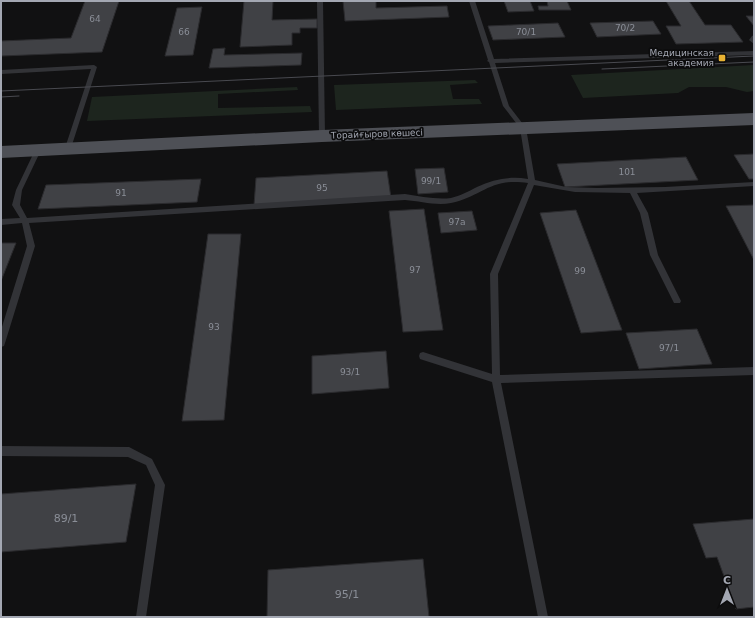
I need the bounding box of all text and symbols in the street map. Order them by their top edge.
house number: 64 [89,14,101,24]
house number: 70/2 [615,23,635,33]
house number: 66 [178,27,190,37]
house number: 70/1 [516,27,536,37]
place label: Медицинская академия [649,48,714,68]
marker: Медицинская академия [717,53,727,63]
street label: Торайғыров көшесі [330,127,423,141]
house number: 101 [618,167,636,177]
house number: 99/1 [421,176,441,186]
house number: 95 [316,183,328,193]
house number: 91 [115,188,127,198]
house number: 97а [449,217,465,227]
house number: 97 [409,265,421,275]
house number: 99 [574,266,586,276]
house number: 93 [208,322,220,332]
house number: 97/1 [659,343,679,353]
house number: 93/1 [340,367,360,377]
house number: 89/1 [54,512,78,525]
north arrow [707,570,747,610]
text: С [723,574,731,587]
house number: 95/1 [335,588,359,601]

